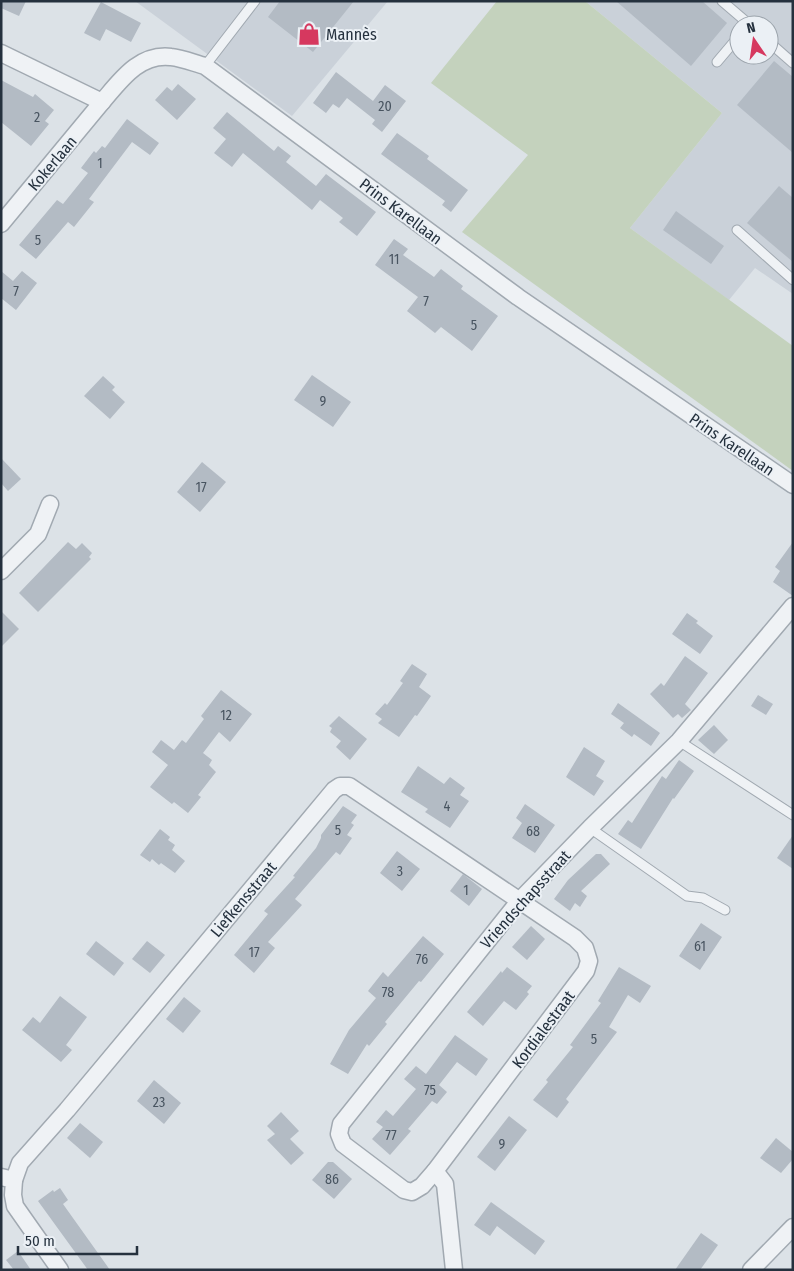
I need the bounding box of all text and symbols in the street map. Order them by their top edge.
north arrow [729,15,779,65]
text: N [745,19,757,37]
shop icon: Mannès [296,21,322,47]
place label: Mannès [326,25,377,44]
house number: 20 [378,98,392,115]
house number: 2 [34,109,40,126]
street label: Kokerlaan [24,132,81,195]
house number: 1 [97,155,103,172]
street label: Prins Karellaan [356,174,446,249]
house number: 5 [35,232,41,249]
house number: 11 [389,251,399,268]
house number: 7 [13,283,19,300]
house number: 7 [423,293,429,310]
house number: 5 [471,317,477,334]
house number: 9 [320,393,327,410]
street label: Prins Karellaan [686,409,778,480]
house number: 17 [195,479,207,496]
house number: 12 [220,707,232,724]
house number: 4 [444,798,451,815]
house number: 5 [335,822,341,839]
house number: 68 [526,823,540,840]
street label: Vriendschapsstraat [476,846,575,952]
street label: Liefkensstraat [206,857,281,941]
house number: 3 [397,863,403,880]
house number: 1 [463,882,469,899]
house number: 61 [694,938,706,955]
house number: 17 [248,944,260,961]
house number: 76 [416,951,428,968]
house number: 78 [382,984,394,1001]
street label: Kordialestraat [508,986,579,1072]
house number: 5 [591,1031,597,1048]
house number: 75 [424,1082,436,1099]
house number: 23 [153,1094,165,1111]
house number: 77 [385,1127,397,1144]
house number: 9 [499,1136,506,1153]
house number: 86 [325,1171,339,1188]
scale bar [18,1224,136,1256]
text: 50 m [25,1232,55,1250]

